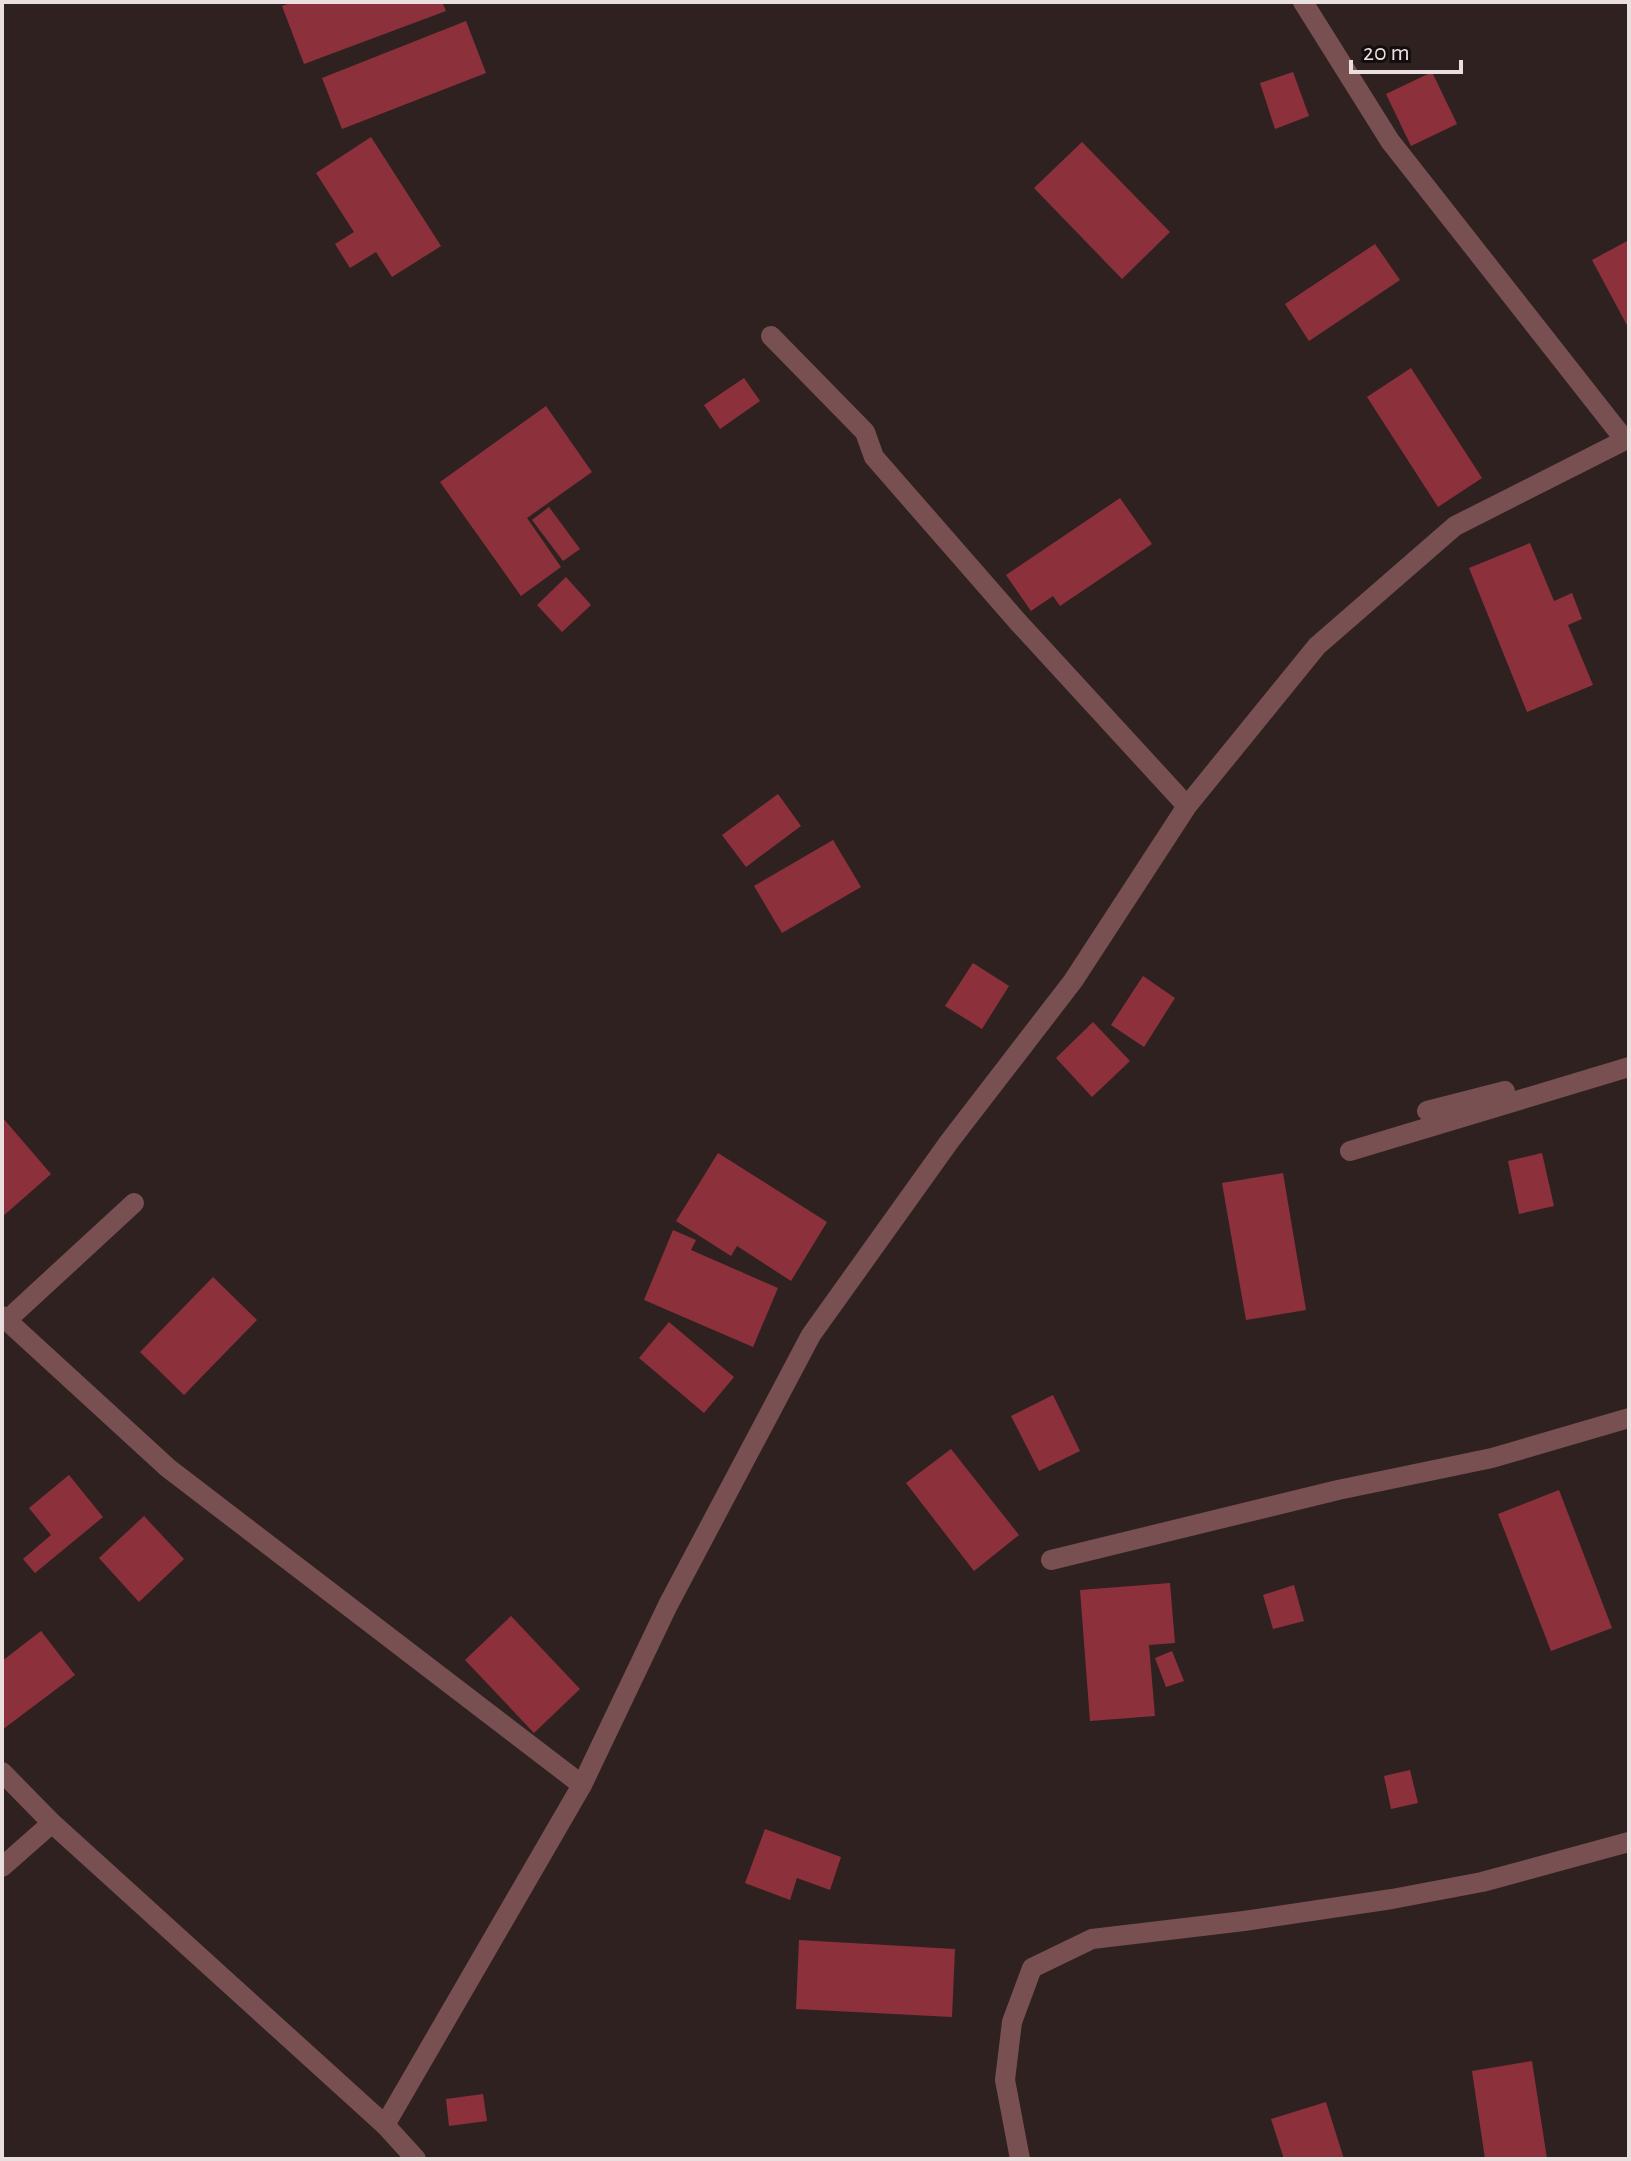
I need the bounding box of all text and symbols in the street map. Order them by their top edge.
scale bar [1351,24,1461,74]
text: 20 m [1363,41,1410,65]

